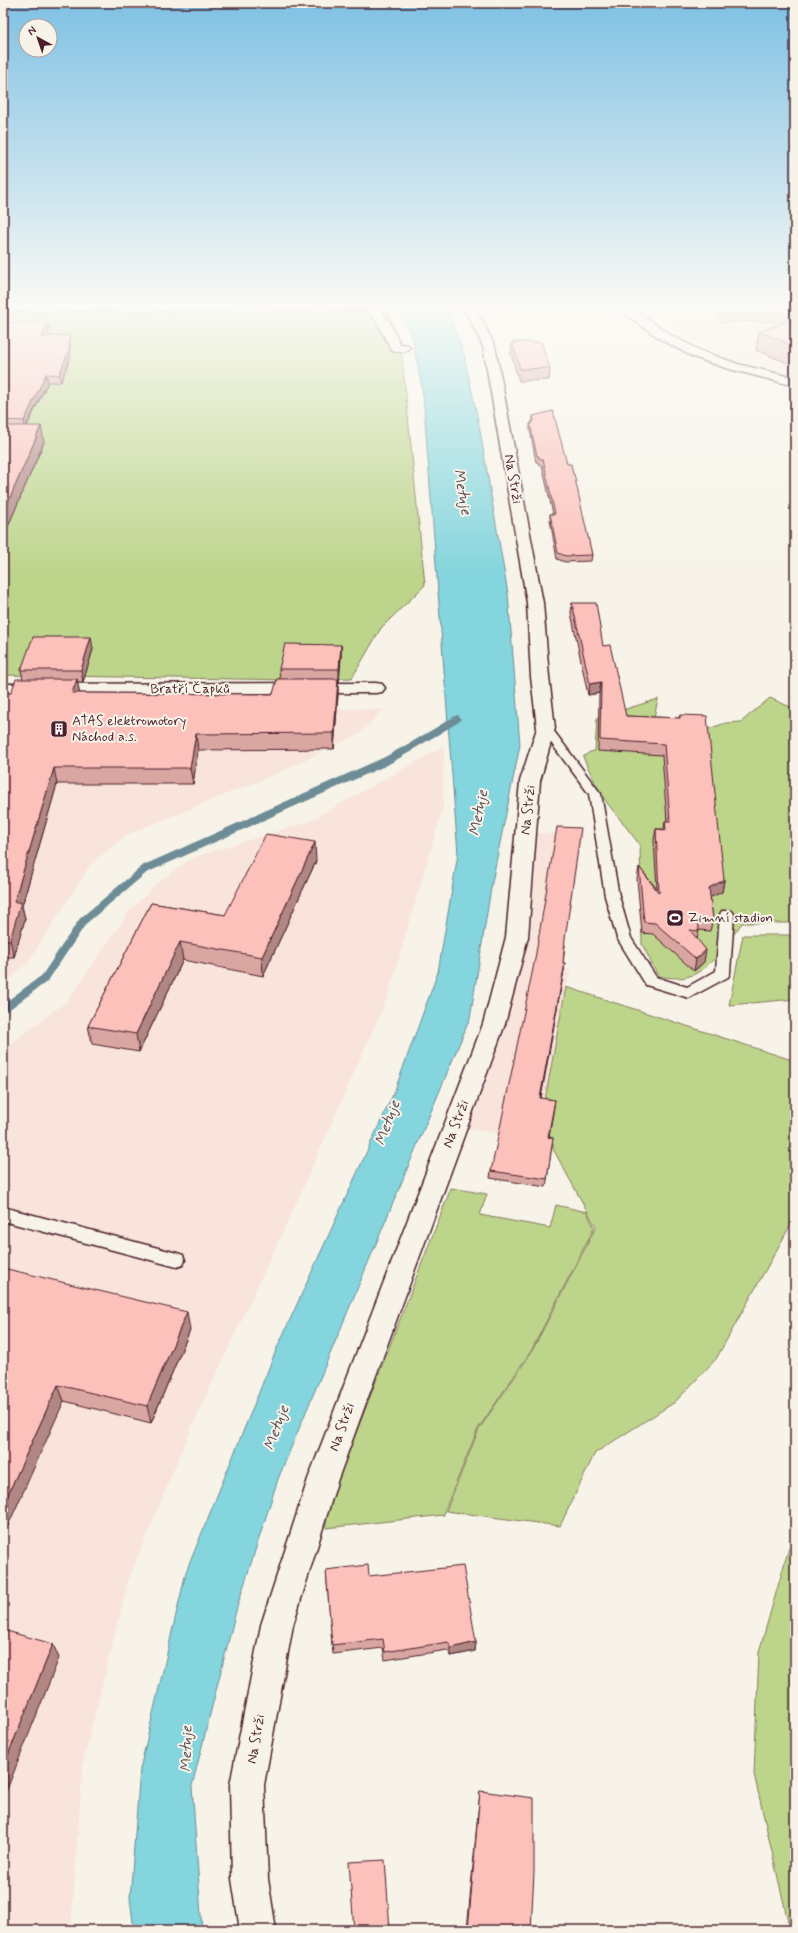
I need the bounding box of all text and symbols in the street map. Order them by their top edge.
north arrow [18,18,58,58]
text: N [25,23,40,39]
street label: Na Strži [500,453,526,505]
water label: Metuje [448,467,476,517]
street label: Bratří Čapků [150,680,230,698]
place label: ATAS elektromotory Náchod a.s. [72,712,186,746]
building icon: ATAS elektromotory Náchod a.s. [49,719,69,739]
street label: Na Strži [516,784,540,836]
water label: Metuje [465,788,493,838]
sports icon: Zimní stadion [665,908,685,928]
place label: Zimní stadion [688,909,773,927]
water label: Metuje [371,1097,406,1148]
street label: Na Strži [439,1097,473,1151]
street label: Na Strži [325,1400,359,1454]
water label: Metuje [260,1402,295,1453]
street label: Na Strži [243,1713,269,1765]
water label: Metuje [177,1725,197,1772]

